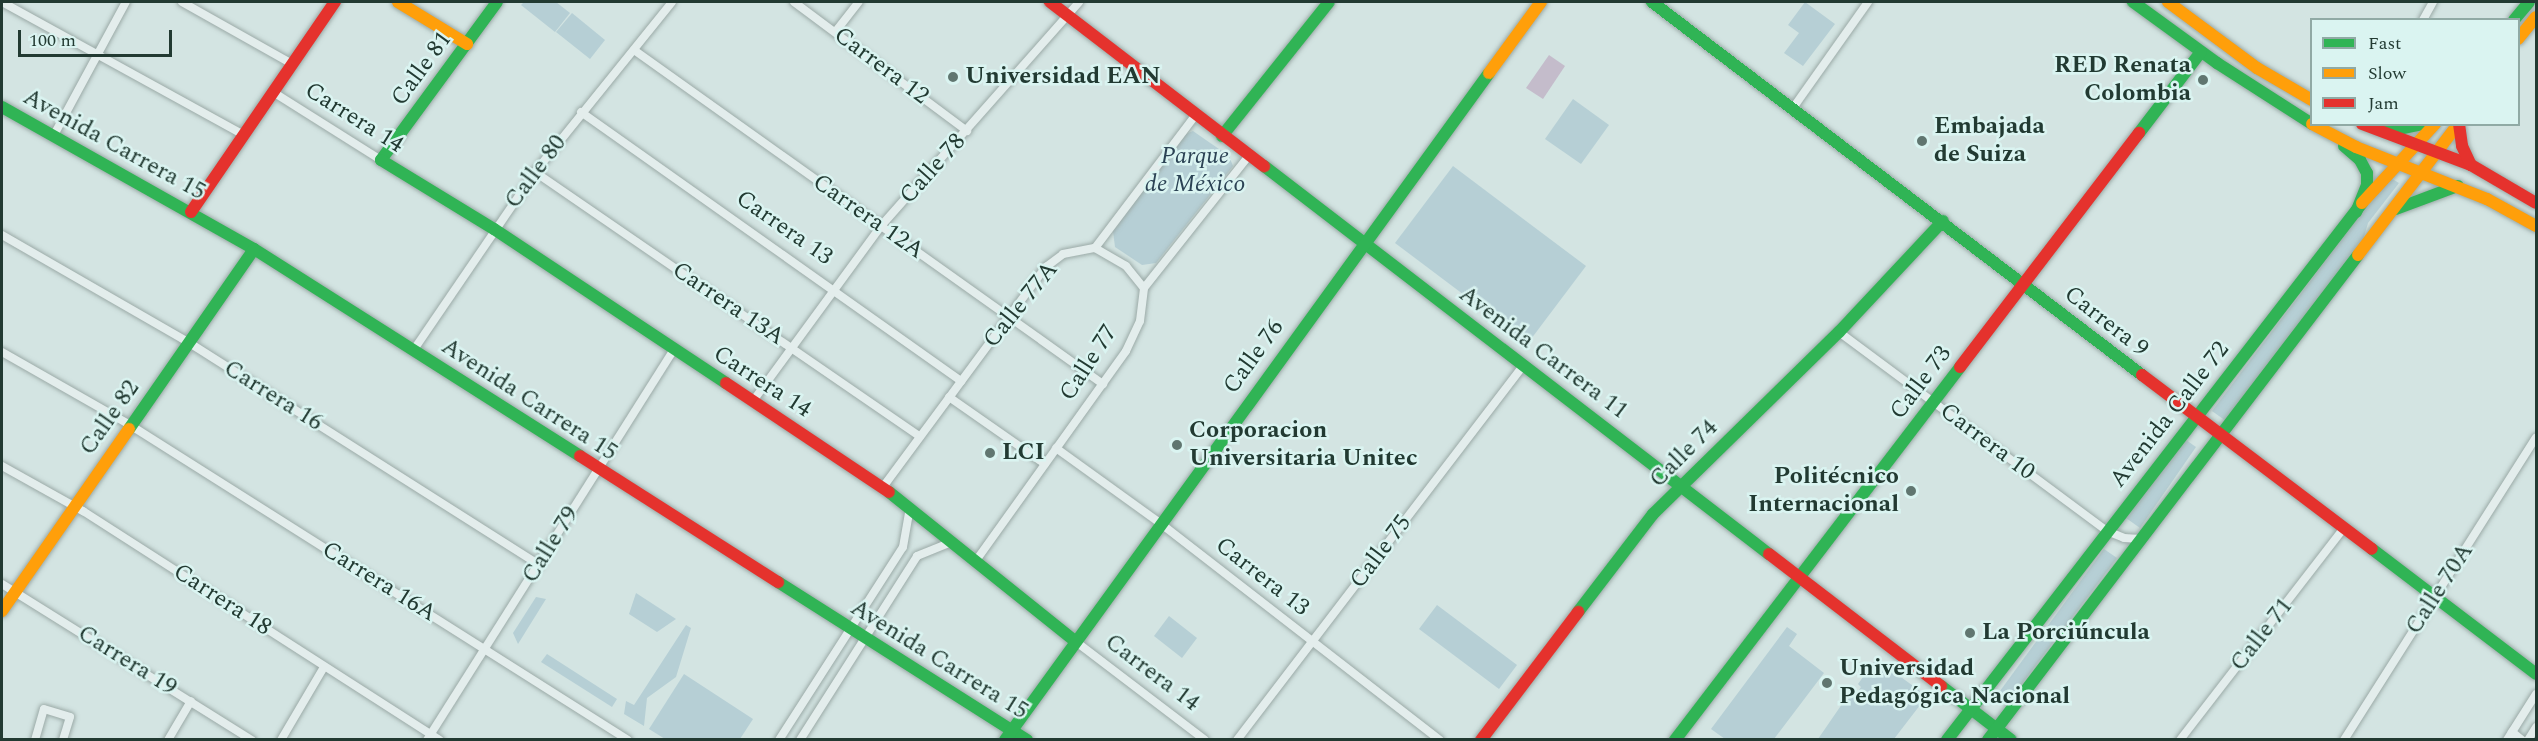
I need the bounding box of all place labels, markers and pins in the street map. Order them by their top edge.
place label: RED Renata Colombia [2054,52,2191,108]
place label: Universidad EAN [965,63,1161,91]
marker: Universidad EAN [946,70,960,84]
marker: RED Renata Colombia [2196,73,2210,87]
place label: Embajada de Suiza [1934,113,2045,169]
marker: Embajada de Suiza [1915,134,1929,148]
place label: Corporacion Universitaria Unitec [1189,417,1418,473]
marker: Corporacion Universitaria Unitec [1170,438,1184,452]
place label: LCI [1002,439,1045,467]
marker: LCI [983,446,997,460]
place label: Politécnico Internacional [1748,463,1899,519]
marker: Politécnico Internacional [1904,484,1918,498]
place label: La Porciúncula [1982,619,2150,647]
marker: La Porciúncula [1963,626,1977,640]
place label: Universidad Pedagógica Nacional [1839,655,2070,711]
marker: Universidad Pedagógica Nacional [1820,676,1834,690]

